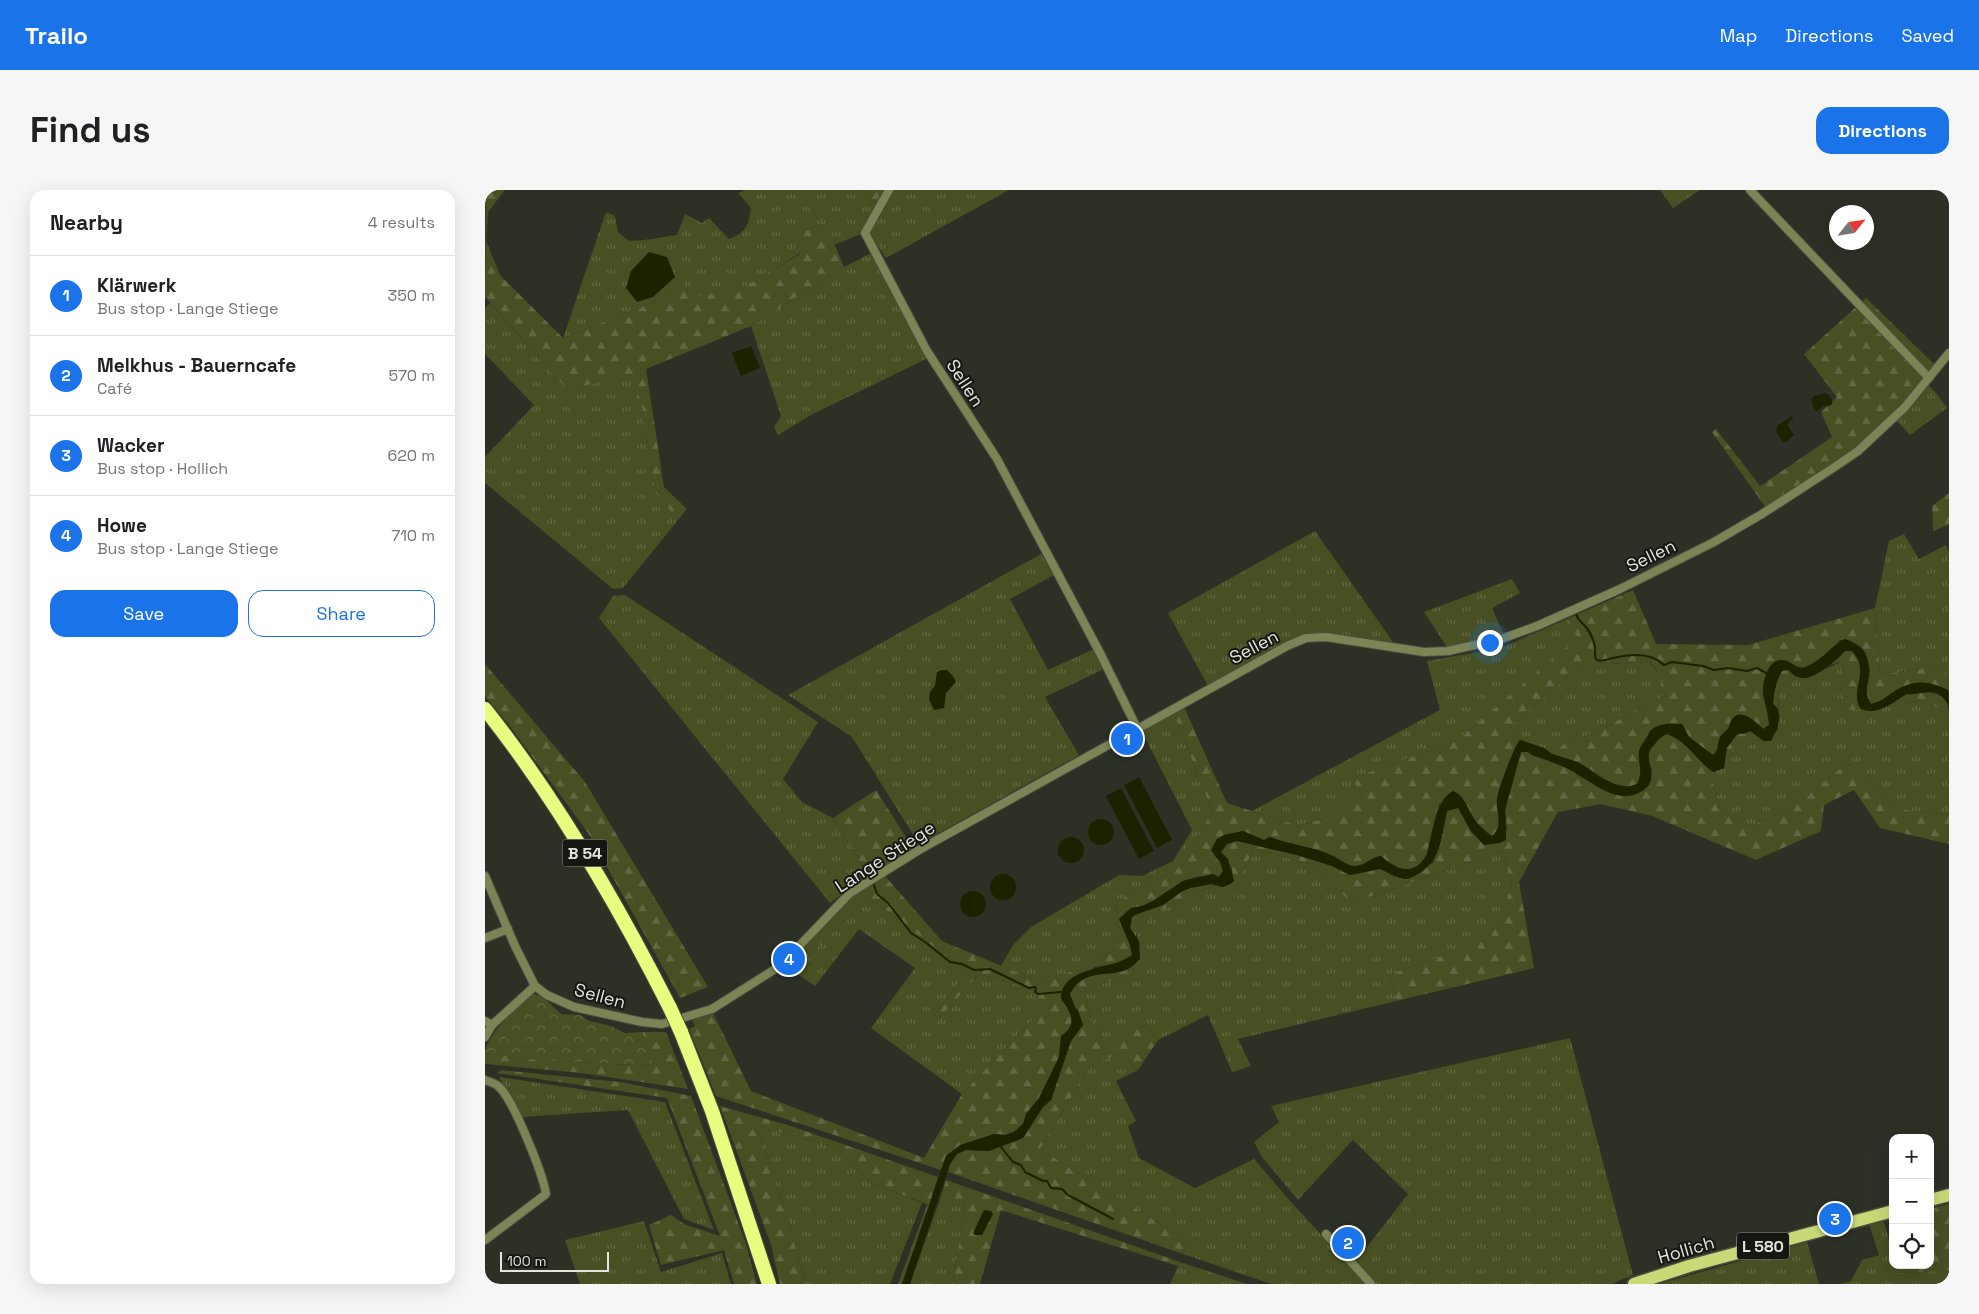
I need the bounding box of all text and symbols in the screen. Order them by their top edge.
text: Trailo [25,20,88,51]
text: Map [1720,24,1757,47]
text: Directions [1785,24,1874,47]
text: Saved [1902,24,1954,47]
button: Directions [1816,107,1949,154]
text: Find us [30,108,151,152]
north arrow [1829,205,1874,250]
text: Nearby [50,209,123,236]
text: 4 results [368,212,435,233]
text: Klärwerk [97,273,177,298]
text: 1 [62,285,70,306]
text: 350 m [388,285,435,306]
text: Bus stop · Lange Stiege [97,298,279,319]
text: Melkhus - Bauerncafe [97,353,296,378]
street label: Sellen [942,355,989,411]
text: 2 [61,365,71,386]
text: 570 m [389,365,435,386]
text: Café [97,378,132,399]
text: Wacker [97,433,165,458]
text: 3 [61,445,71,466]
text: 620 m [387,445,435,466]
text: Bus stop · Hollich [97,458,228,479]
text: Howe [97,513,147,538]
text: 4 [61,525,71,546]
text: 710 m [391,525,435,546]
street label: Sellen [1622,534,1679,577]
text: Bus stop · Lange Stiege [97,538,279,559]
button: Save [50,590,238,637]
button: Share [248,590,435,637]
street label: Sellen [1225,624,1282,669]
your location [1477,630,1503,656]
pin: 1 [1111,720,1143,758]
street label: Lange Stiege [830,816,939,897]
road number: B 54 [563,840,607,866]
pin: 4 [773,940,805,978]
street label: Sellen [572,978,628,1013]
map controls [1889,1134,1934,1269]
button: + [1889,1134,1934,1179]
button: − [1889,1179,1934,1224]
pin: 3 [1819,1200,1851,1238]
pin: 2 [1332,1224,1364,1262]
button: locate [1889,1224,1934,1269]
street label: Hollich [1655,1230,1717,1269]
road number: L 580 [1737,1232,1789,1260]
scale bar [500,1249,609,1272]
text: 100 m [507,1252,546,1270]

